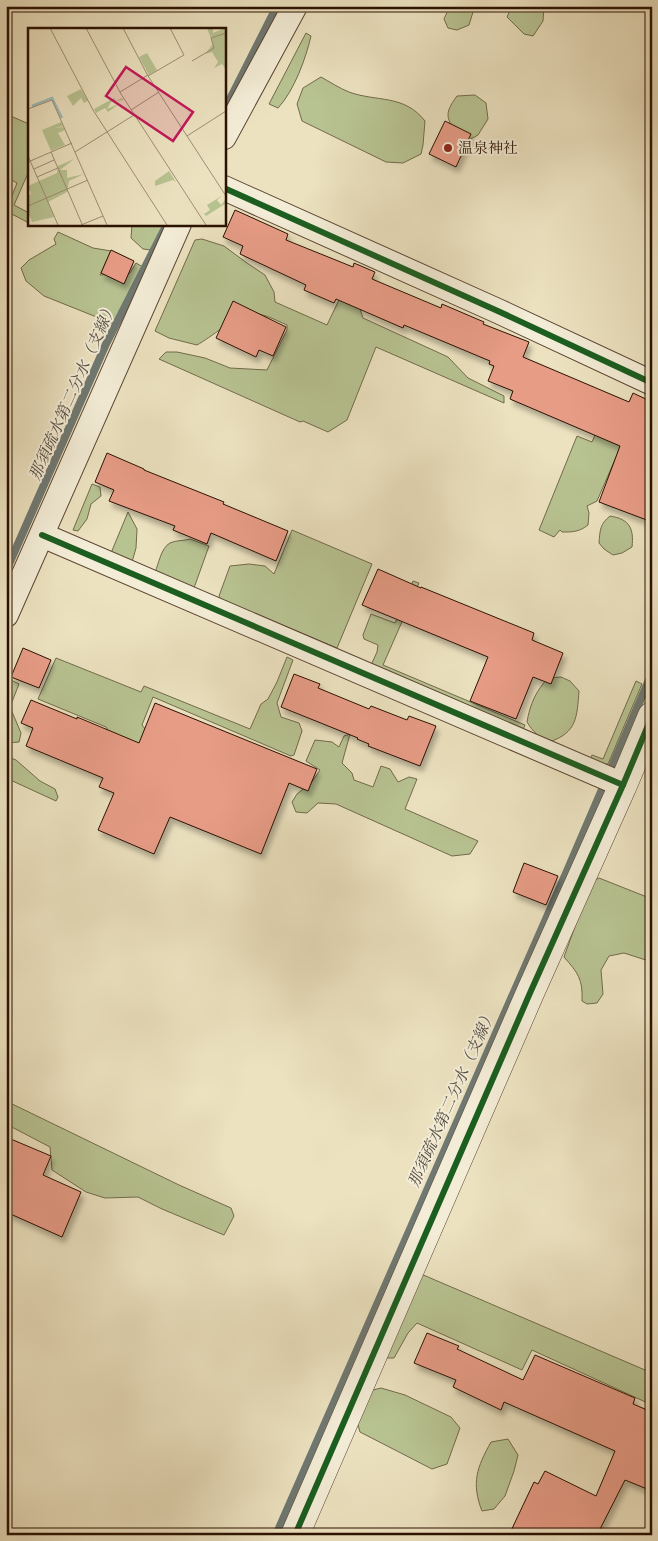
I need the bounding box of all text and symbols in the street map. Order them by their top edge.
inset map [28,28,225,225]
place label: 温泉神社 [458,139,518,158]
marker: 温泉神社 [442,142,454,154]
water label: 那須疏水第二分水（支線） [25,300,121,483]
water label: 那須疏水第二分水（支線） [404,1007,500,1190]

